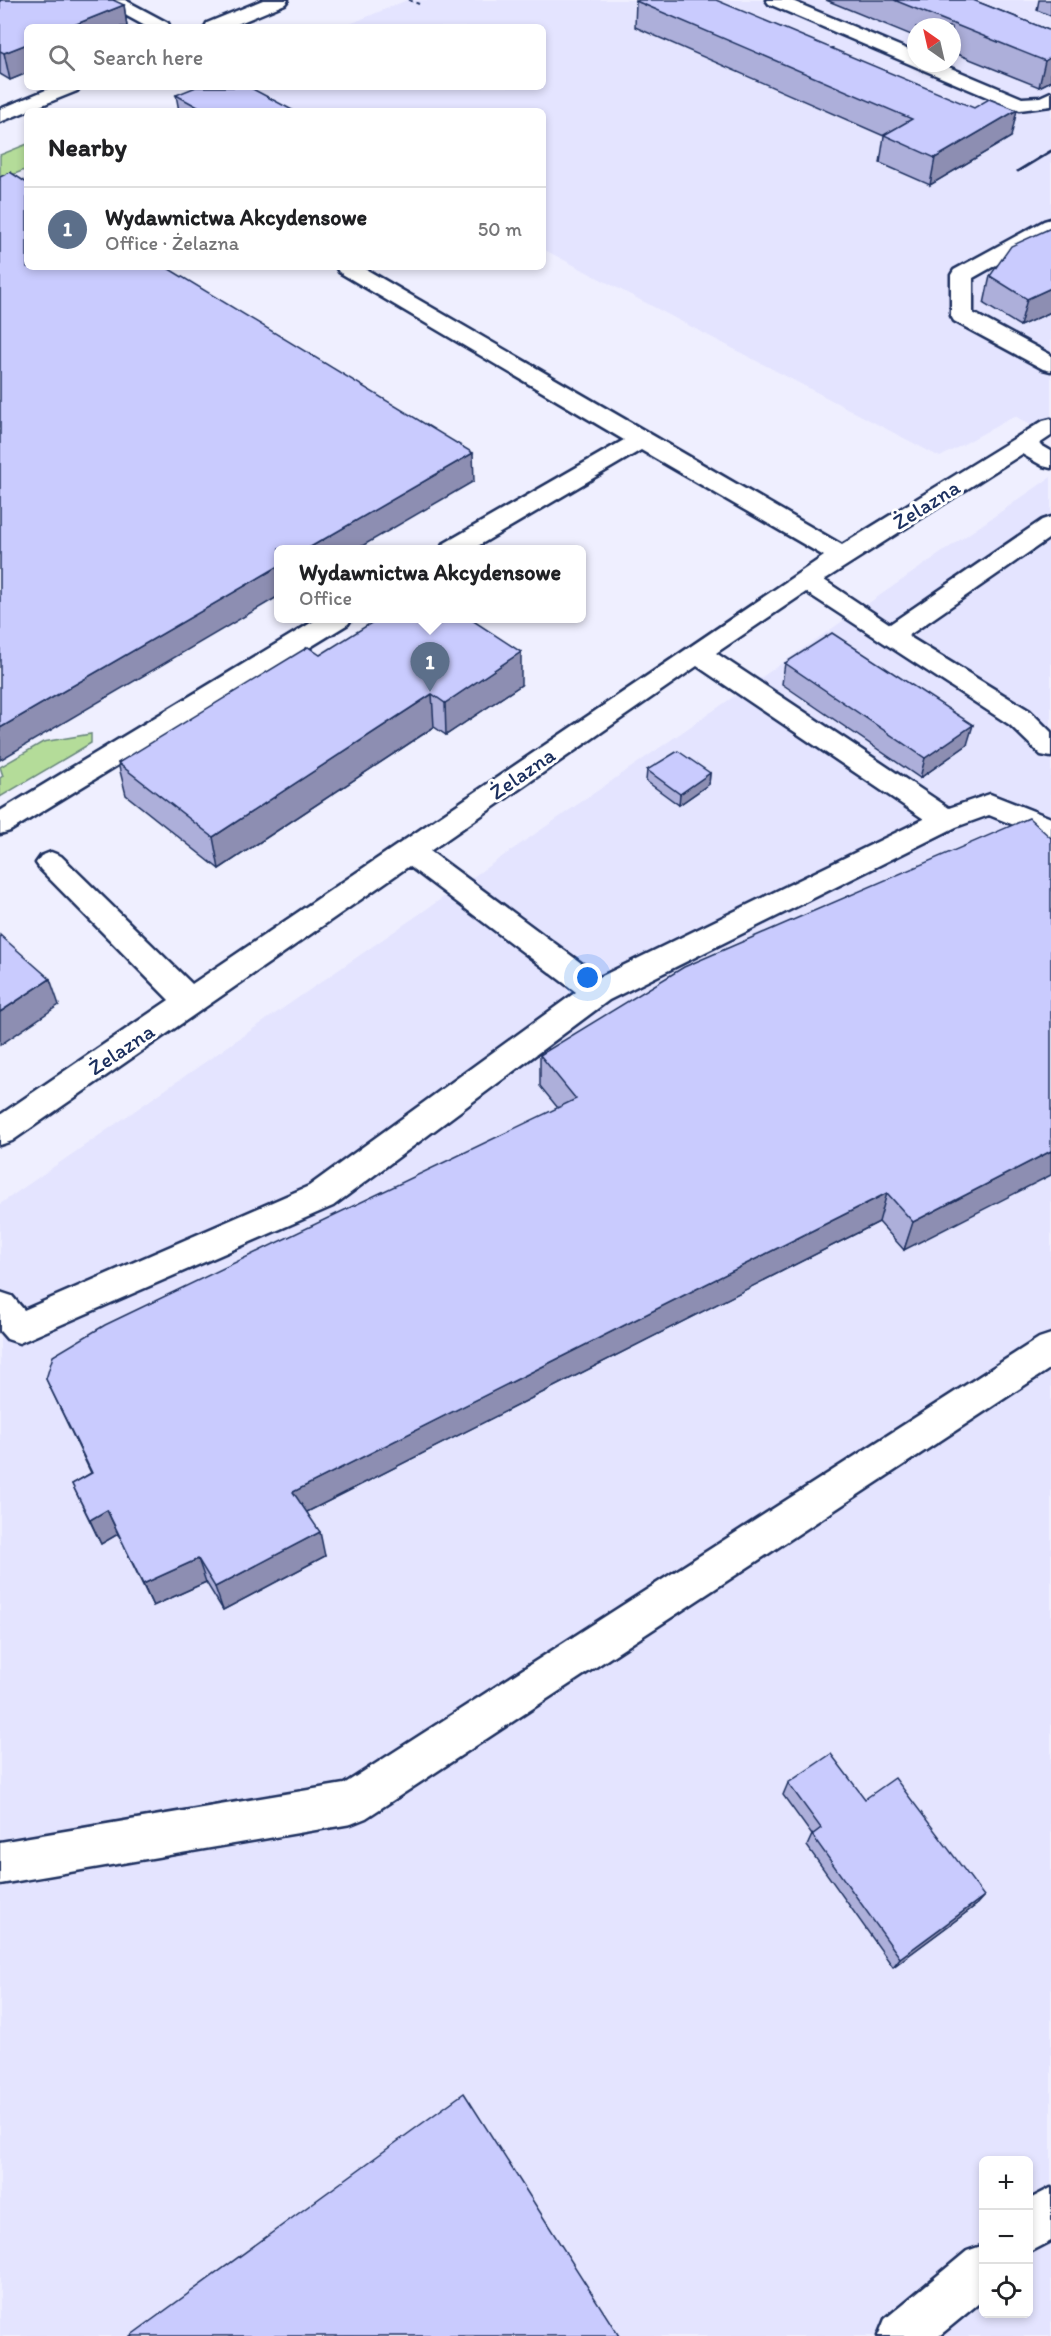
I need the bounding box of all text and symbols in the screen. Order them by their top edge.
north arrow [907,18,961,72]
search box [24,24,546,90]
icon: search [45,41,78,74]
text: Search here [93,44,203,71]
text: Nearby [48,131,127,163]
text: Wydawnictwa Akcydensowe [105,204,367,231]
text: 1 [63,217,72,241]
text: 50 m [478,217,522,241]
text: Office · Żelazna [105,231,239,255]
street label: Żelazna [888,473,965,535]
popup [274,545,586,623]
text: Wydawnictwa Akcydensowe [299,559,561,586]
text: Office [299,586,352,610]
pin: 1 [410,642,450,692]
street label: Żelazna [484,741,561,806]
your location [573,963,602,992]
street label: Żelazna [83,1017,160,1081]
map controls [979,2156,1033,2318]
button: + [979,2156,1033,2210]
button: − [979,2210,1033,2264]
button: locate [979,2264,1033,2318]

